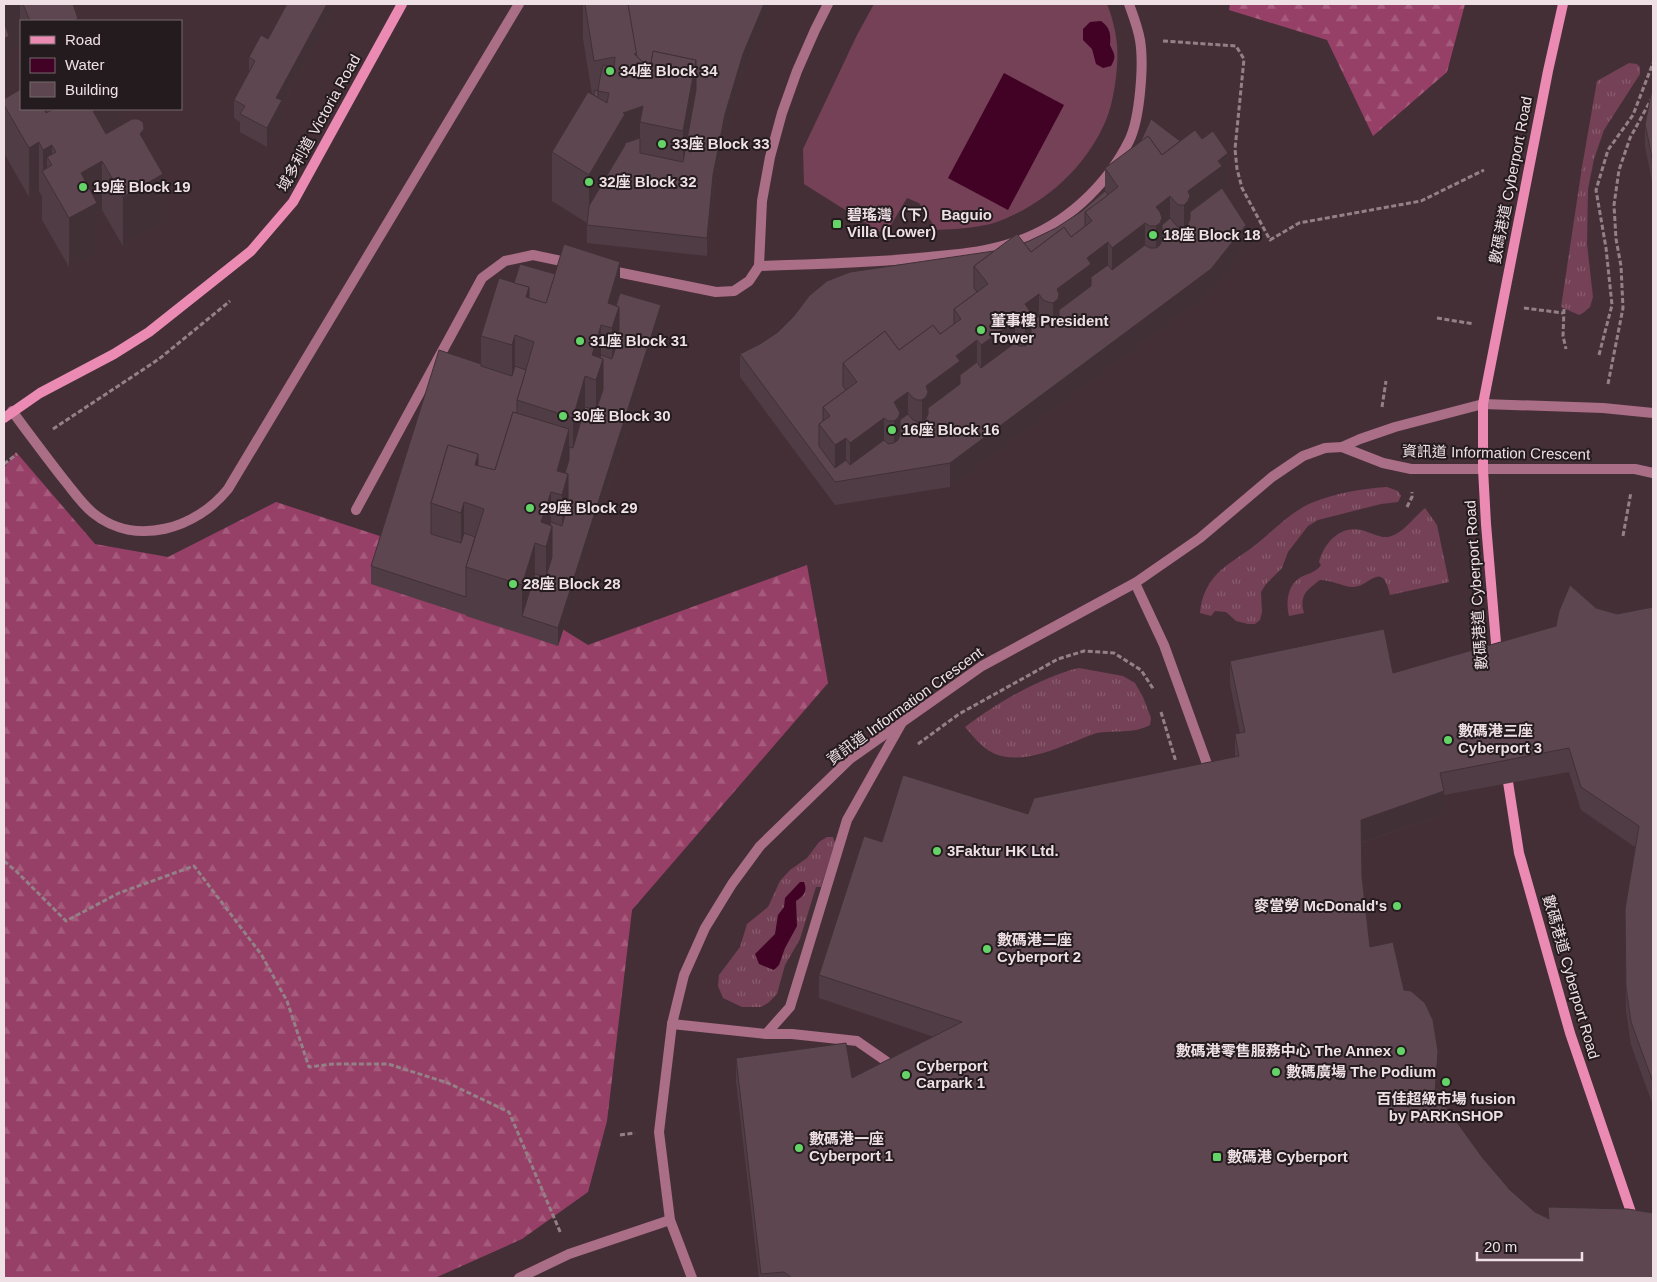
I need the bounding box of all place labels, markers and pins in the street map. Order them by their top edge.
place label: 34座 Block 34 [620,62,718,79]
marker: 34座 Block 34 [604,65,616,77]
place label: 33座 Block 33 [672,135,770,152]
marker: 33座 Block 33 [656,138,668,150]
place label: 32座 Block 32 [599,173,697,190]
marker: 32座 Block 32 [583,176,595,188]
place label: 19座 Block 19 [93,178,191,195]
marker: 19座 Block 19 [77,181,89,193]
place label: 碧瑤灣（下） Baguio Villa (Lower) [847,206,992,240]
marker: 碧瑤灣（下） Baguio Villa (Lower) [831,218,843,230]
place label: 18座 Block 18 [1163,226,1261,243]
marker: 18座 Block 18 [1147,229,1159,241]
place label: 董事樓 President Tower [991,312,1109,346]
marker: 董事樓 President Tower [975,324,987,336]
place label: 31座 Block 31 [590,332,688,349]
marker: 31座 Block 31 [574,335,586,347]
place label: 30座 Block 30 [573,407,671,424]
marker: 30座 Block 30 [557,410,569,422]
place label: 16座 Block 16 [902,421,1000,438]
marker: 16座 Block 16 [886,424,898,436]
place label: 29座 Block 29 [540,499,638,516]
marker: 29座 Block 29 [524,502,536,514]
place label: 28座 Block 28 [523,575,621,592]
marker: 28座 Block 28 [507,578,519,590]
place label: 數碼港三座 Cyberport 3 [1458,722,1542,756]
marker: 數碼港三座 Cyberport 3 [1442,734,1454,746]
place label: 3Faktur HK Ltd. [947,842,1059,859]
marker: 3Faktur HK Ltd. [931,845,943,857]
place label: 麥當勞 McDonald's [1254,897,1387,914]
marker: 麥當勞 McDonald's [1391,900,1403,912]
place label: 數碼港二座 Cyberport 2 [997,931,1081,965]
marker: 數碼港二座 Cyberport 2 [981,943,993,955]
place label: 數碼港零售服務中心 The Annex [1176,1042,1392,1059]
marker: 數碼港零售服務中心 The Annex [1395,1045,1407,1057]
place label: Cyberport Carpark 1 [916,1057,988,1091]
place label: 數碼廣場 The Podium [1286,1063,1436,1080]
marker: 數碼廣場 The Podium [1270,1066,1282,1078]
marker: Cyberport Carpark 1 [900,1069,912,1081]
marker: 百佳超級市場 fusion by PARKnSHOP [1440,1076,1452,1088]
place label: 百佳超級市場 fusion by PARKnSHOP [1376,1090,1516,1124]
place label: 數碼港一座 Cyberport 1 [809,1130,893,1164]
marker: 數碼港一座 Cyberport 1 [793,1142,805,1154]
place label: 數碼港 Cyberport [1227,1148,1348,1165]
marker: 數碼港 Cyberport [1211,1151,1223,1163]

